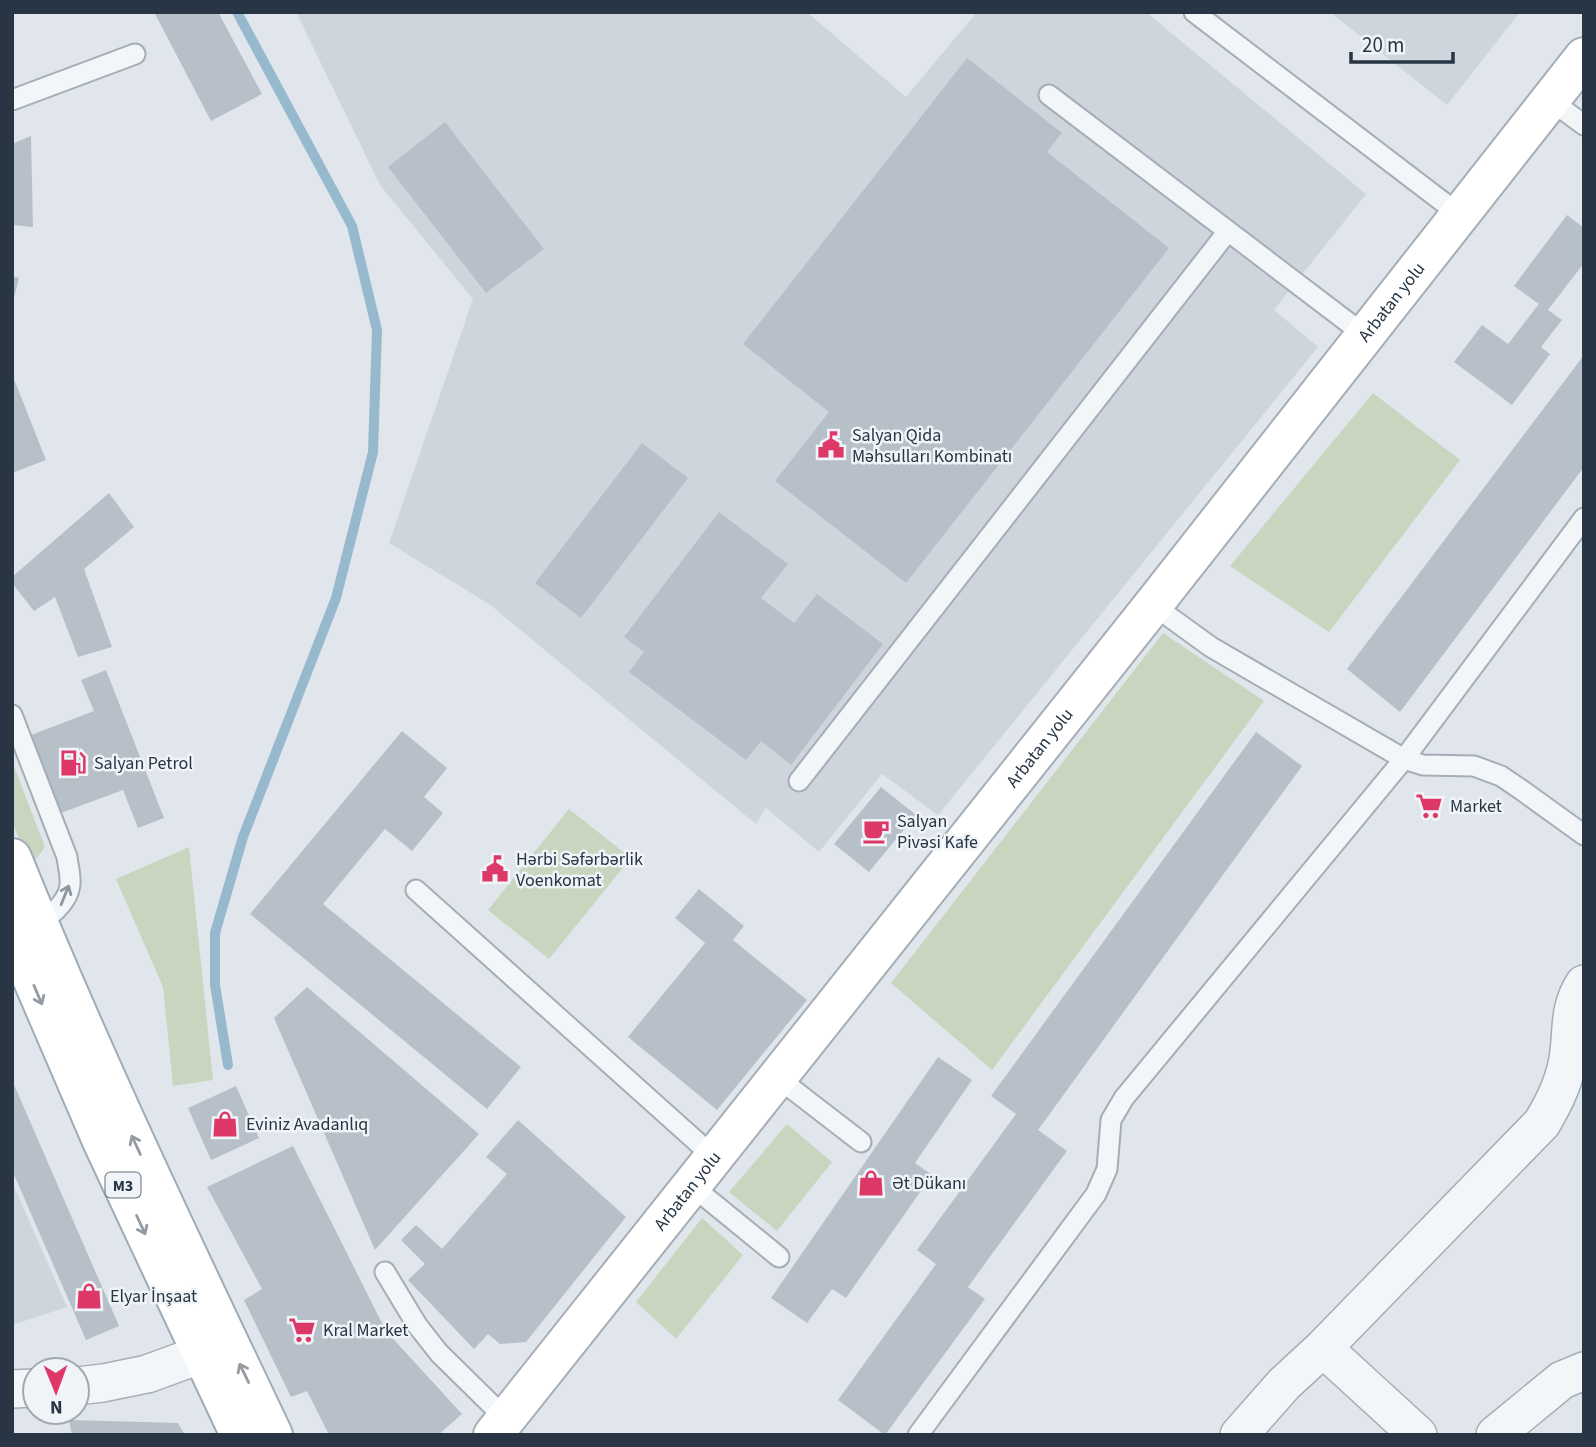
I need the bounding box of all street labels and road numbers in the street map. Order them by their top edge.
street label: Arbatan yolu [1352,257,1431,347]
street label: Arbatan yolu [1000,703,1079,793]
street label: Arbatan yolu [648,1146,727,1236]
road number: M3 [106,1172,140,1198]

